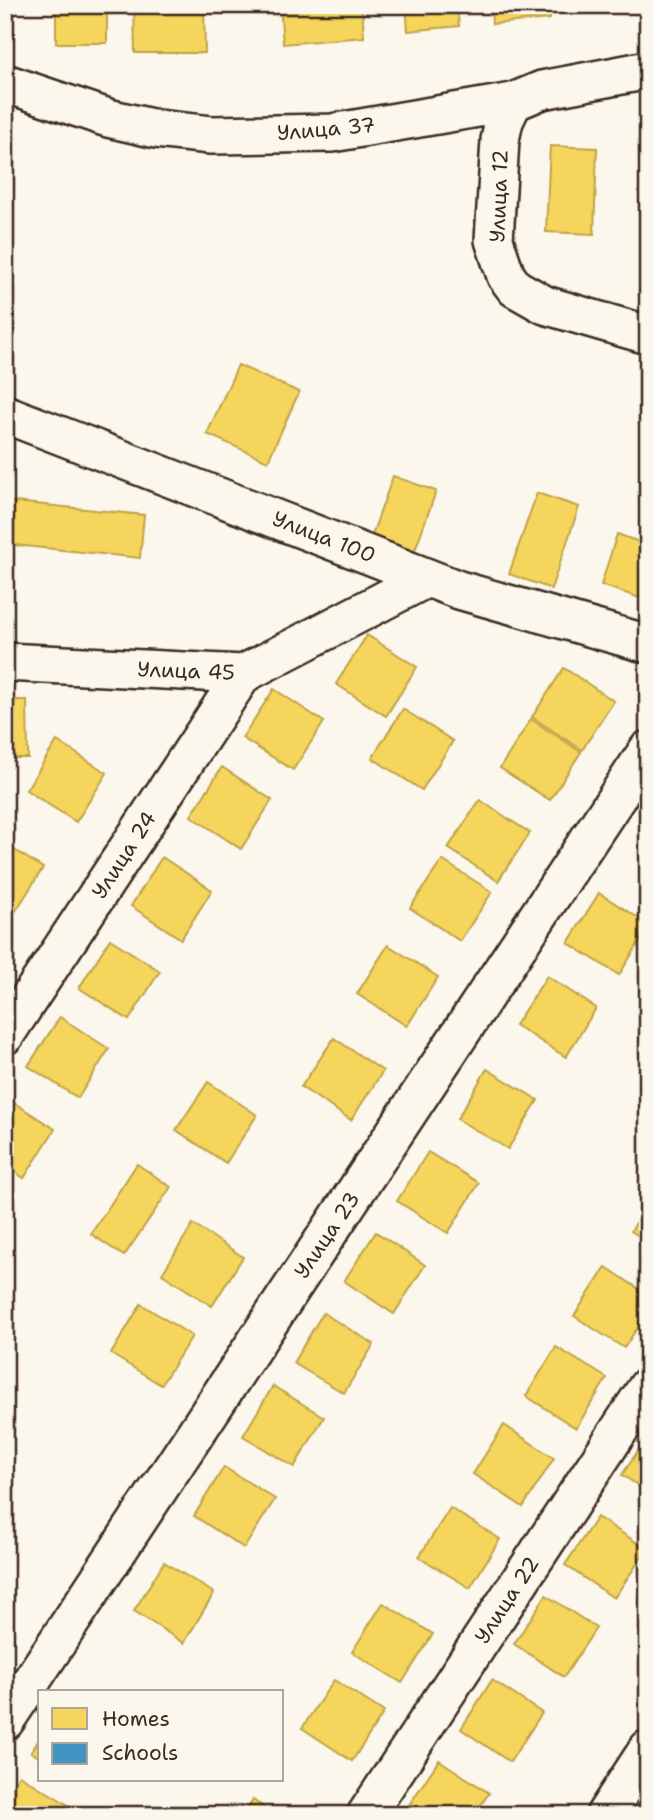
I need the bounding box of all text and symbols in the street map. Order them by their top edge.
street label: Улица 37 [276,111,376,147]
street label: Улица 12 [483,149,515,243]
street label: Улица 100 [269,505,379,569]
street label: Улица 45 [137,655,235,687]
street label: Улица 24 [85,806,163,904]
street label: Улица 23 [288,1186,366,1284]
street label: Улица 22 [468,1551,546,1649]
legend [38,1690,284,1782]
text: Homes [102,1705,170,1733]
text: Schools [102,1739,178,1767]

